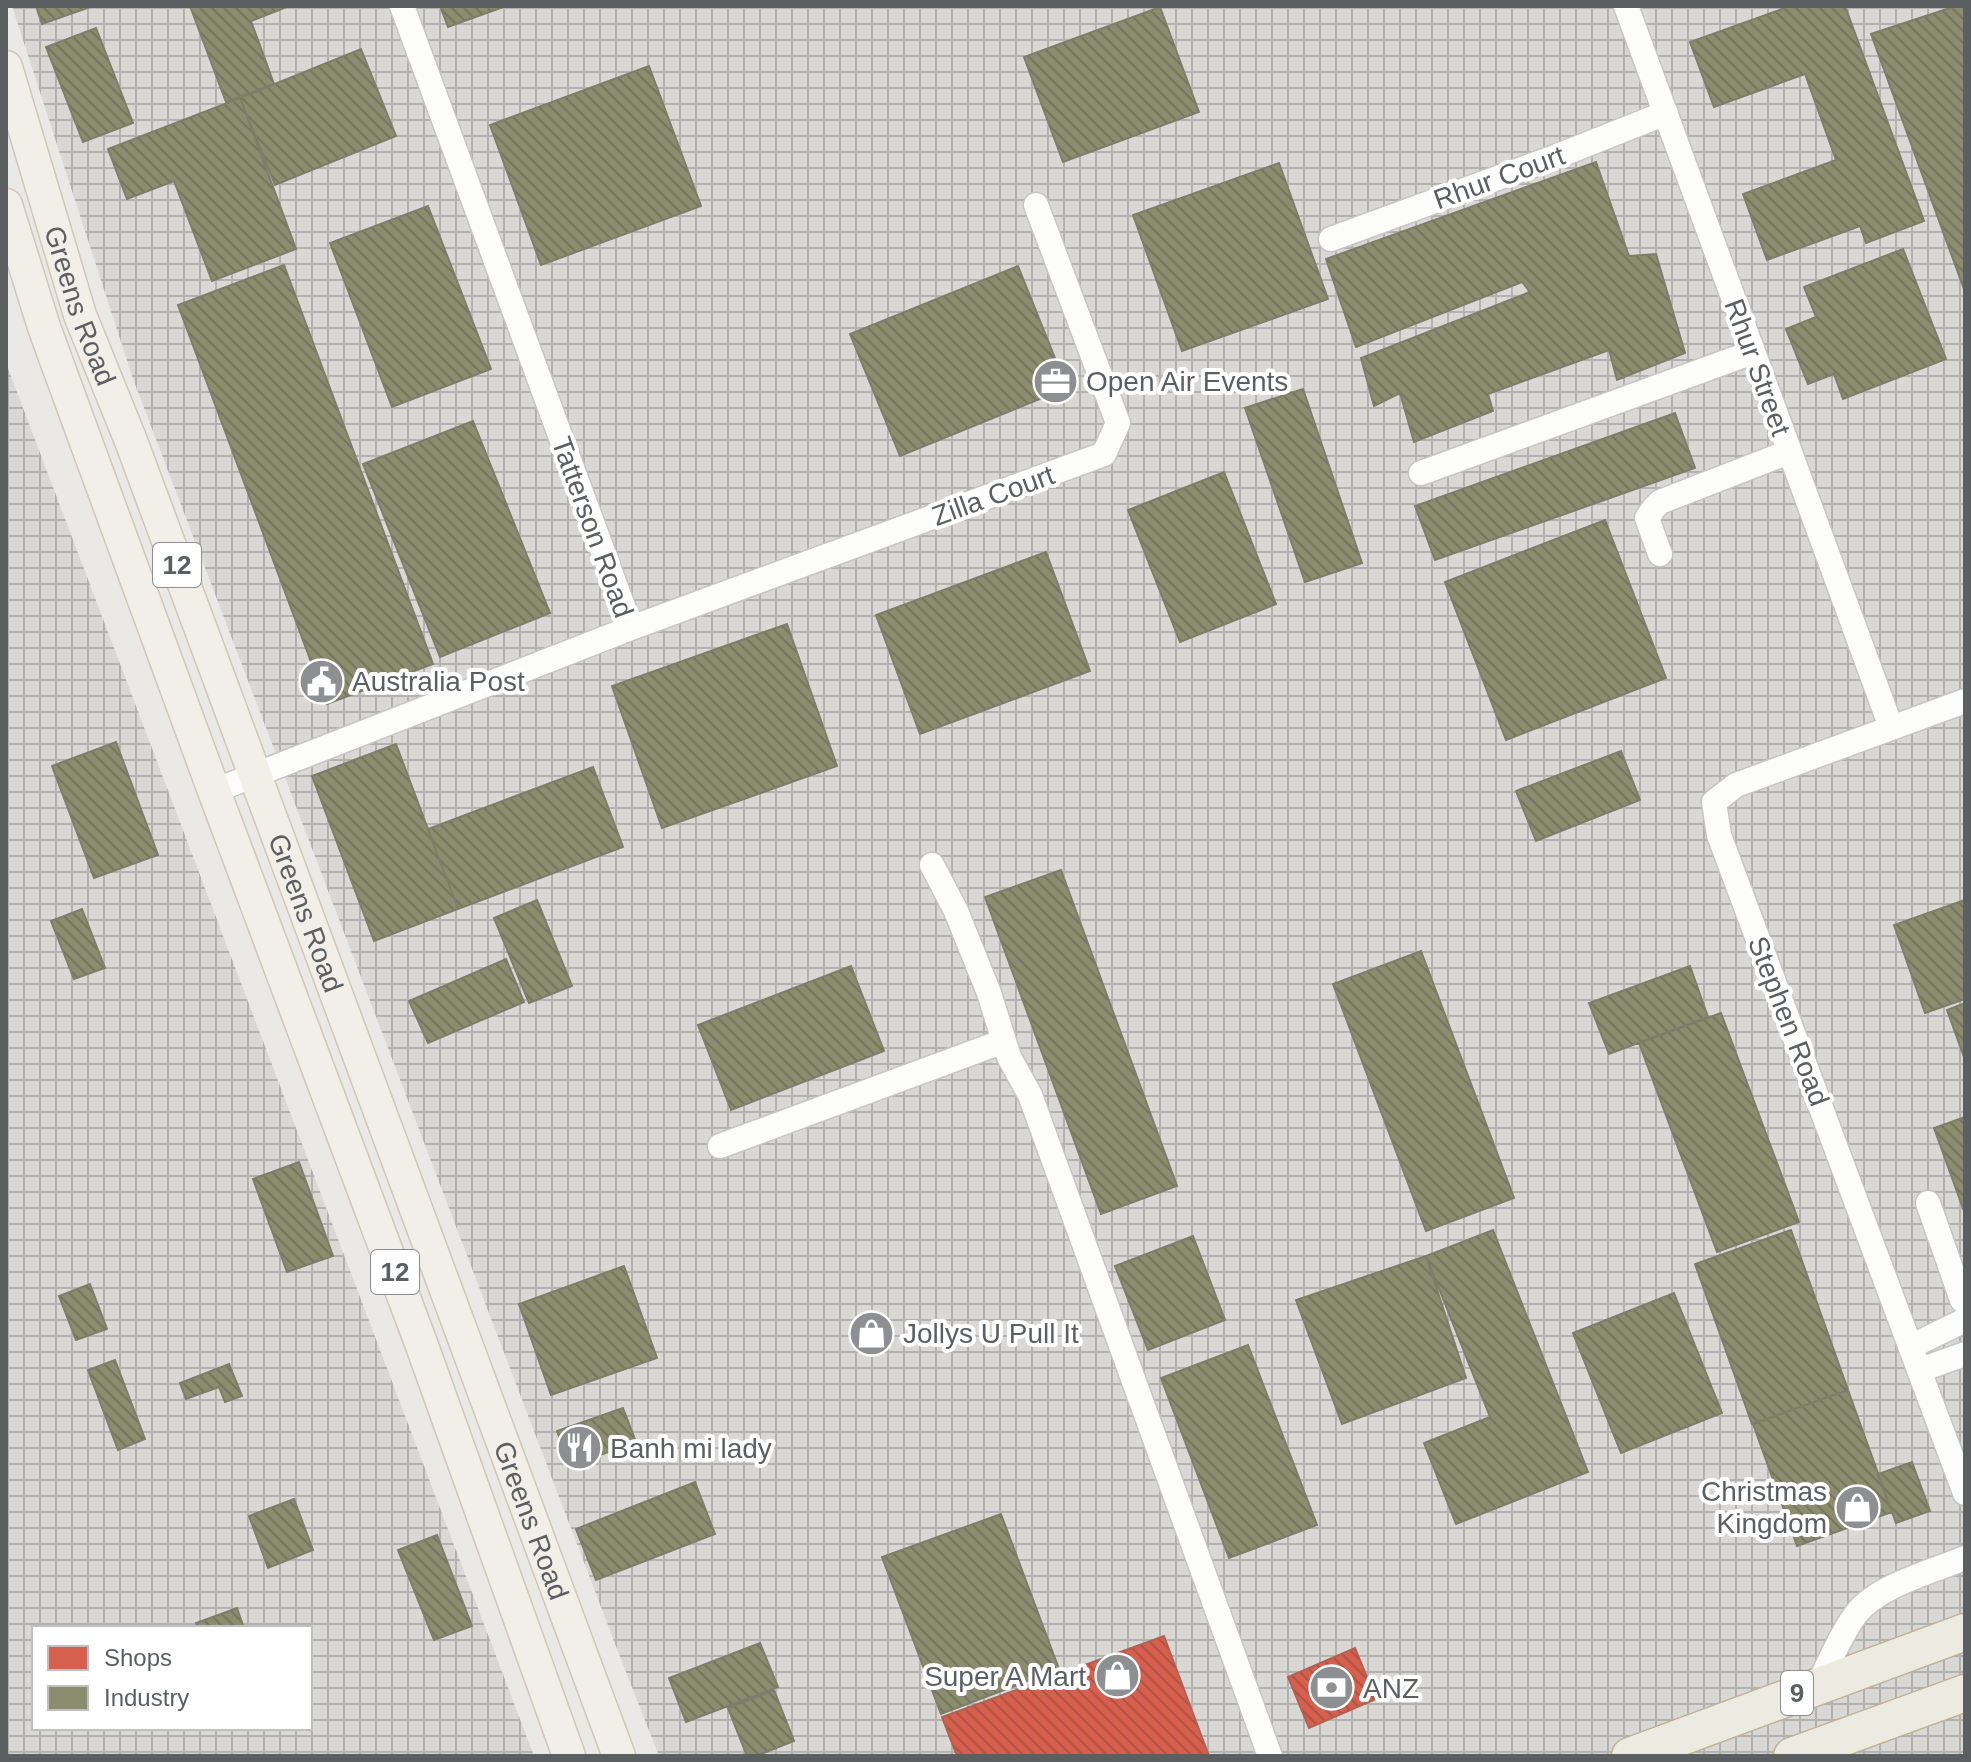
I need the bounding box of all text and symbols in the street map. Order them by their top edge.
street label: Rhur Court [1430,139,1569,215]
street label: Greens Road [38,222,122,390]
street label: Rhur Street [1718,295,1797,440]
office icon: Open Air Events [1031,357,1079,405]
place label: Open Air Events [1086,366,1288,397]
street label: Tatterson Road [545,433,640,622]
street label: Zilla Court [928,459,1059,532]
road number: 12 [153,543,201,587]
public building icon: Australia Post [297,657,345,705]
place label: Australia Post [352,666,525,697]
street label: Greens Road [262,830,349,996]
street label: Stephen Road [1742,932,1835,1110]
road number: 12 [371,1250,419,1294]
shop icon: Jollys U Pull It [848,1309,896,1357]
place label: Jollys U Pull It [903,1318,1079,1349]
restaurant icon: Banh mi lady [555,1424,603,1472]
place label: Banh mi lady [610,1433,772,1464]
street label: Greens Road [488,1437,575,1604]
place label: Christmas Kingdom [1701,1476,1827,1539]
shop icon: Christmas Kingdom [1834,1483,1882,1531]
legend [32,1626,312,1730]
text: Shops [104,1644,172,1671]
shop icon: Super A Mart [1093,1652,1141,1700]
place label: Super A Mart [924,1661,1086,1692]
bank icon: ANZ [1308,1664,1356,1712]
road number: 9 [1781,1671,1813,1715]
place label: ANZ [1363,1673,1419,1704]
text: Industry [104,1684,189,1711]

